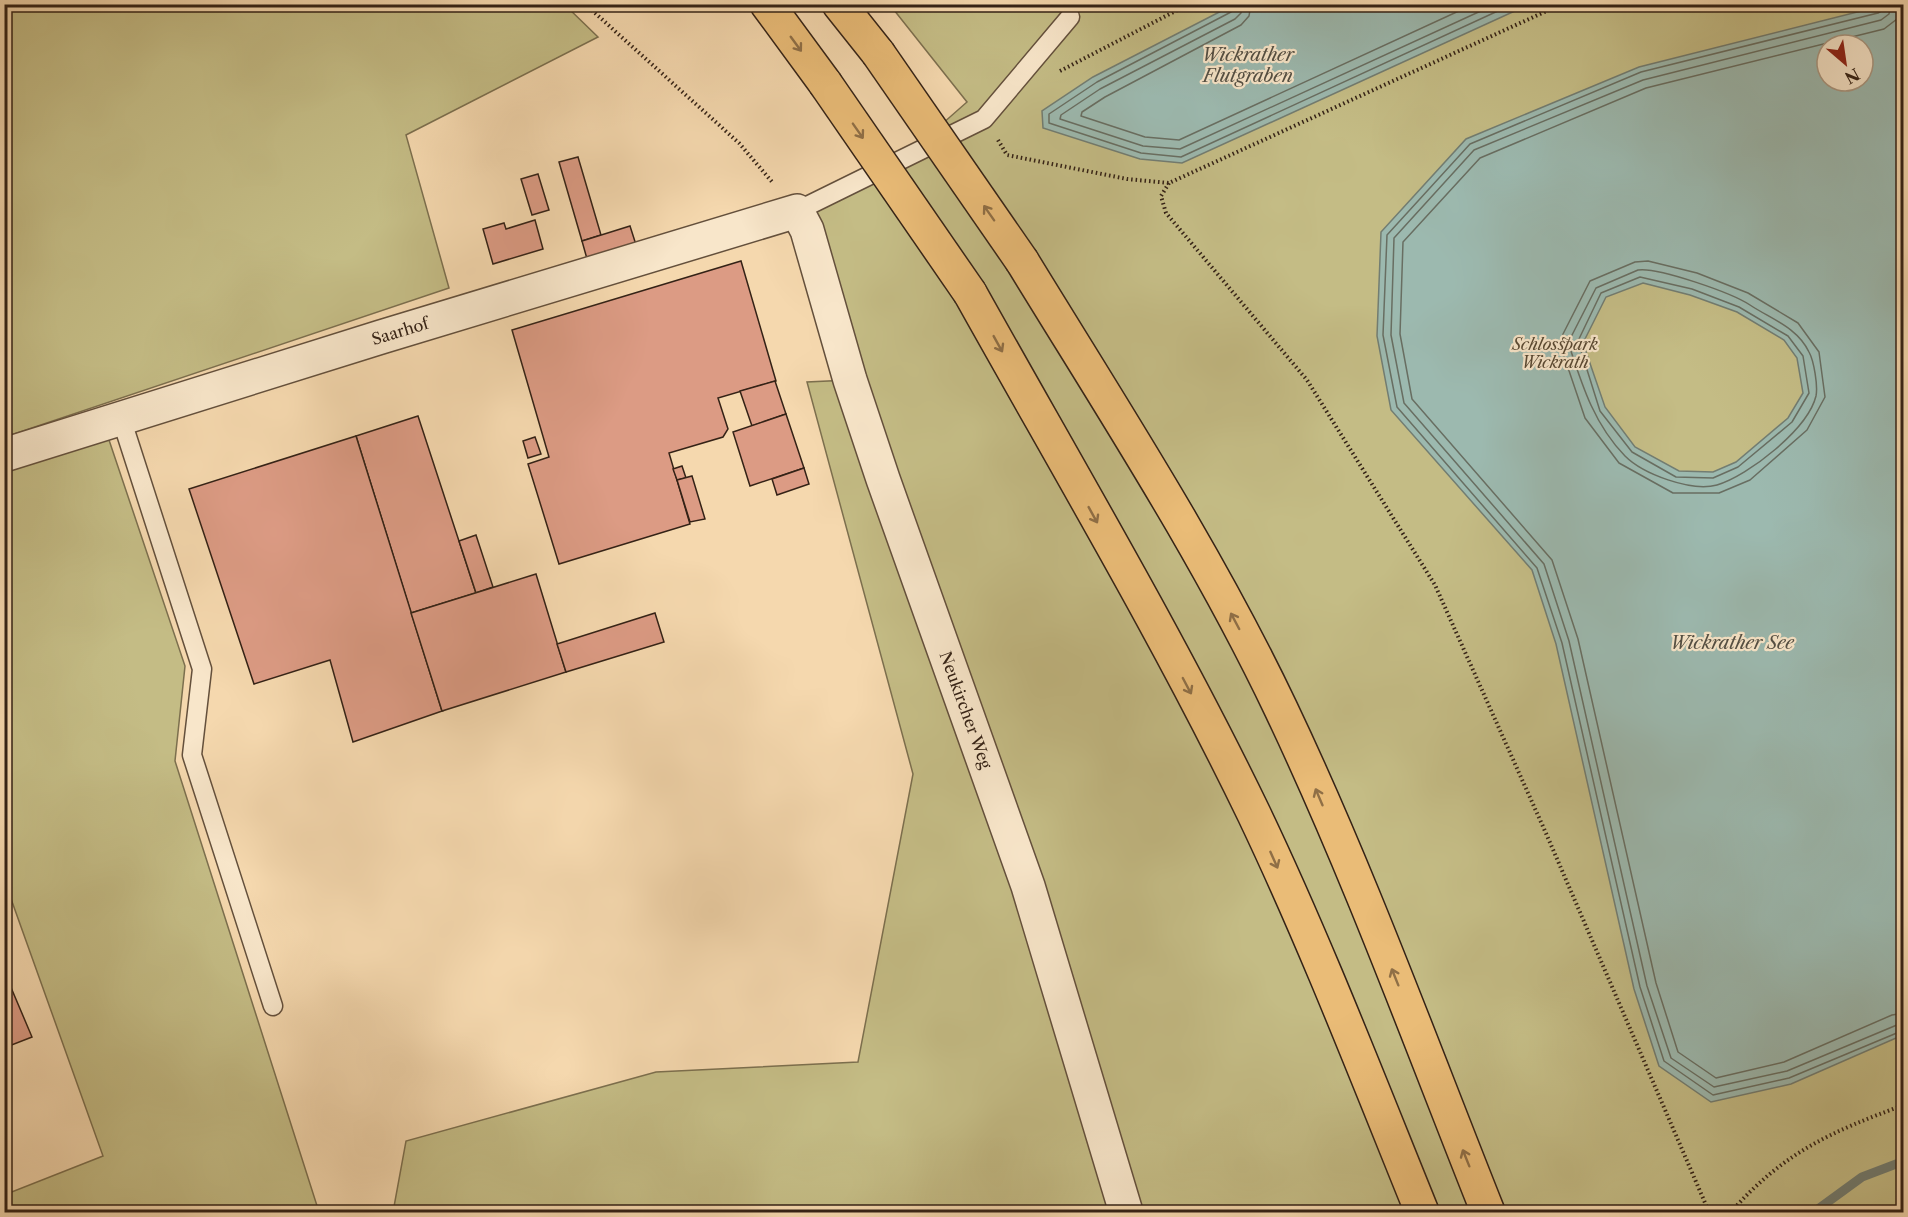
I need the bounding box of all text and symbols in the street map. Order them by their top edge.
north arrow [1815,33,1875,93]
one-way arrow [790,35,802,51]
water label: Wickrather Flutgraben [1201,44,1296,87]
text: N [1841,64,1863,88]
one-way arrow [852,123,864,139]
one-way arrow [983,205,995,222]
street label: Saarhof [369,312,433,349]
park label: Schlosspark Wickrath [1511,334,1599,372]
one-way arrow [992,335,1004,352]
one-way arrow [1088,506,1100,523]
one-way arrow [1228,613,1240,631]
water label: Wickrather See [1670,632,1795,654]
street label: Neukircher Weg [936,649,997,772]
one-way arrow [1182,676,1193,694]
one-way arrow [1313,788,1324,807]
one-way arrow [1269,850,1280,869]
one-way arrow [1389,968,1400,986]
one-way arrow [1460,1149,1471,1168]

